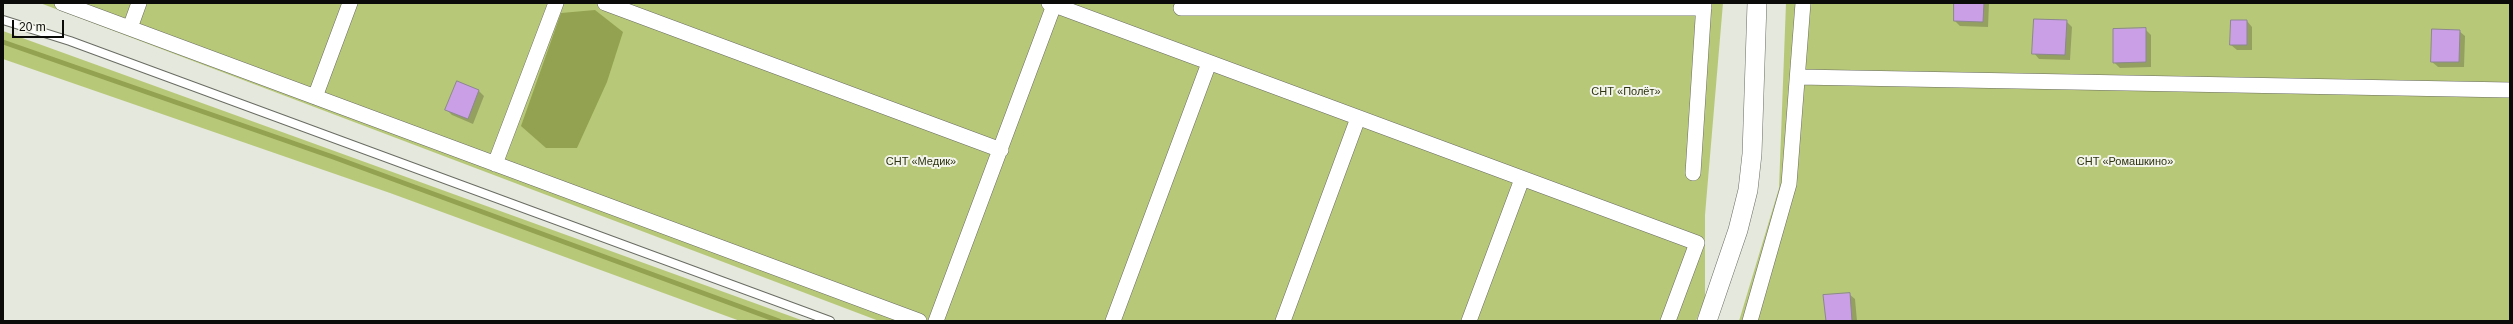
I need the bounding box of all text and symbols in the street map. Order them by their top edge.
scale bar [14,12,66,38]
text: 20 m [19,20,46,34]
park label: СНТ «Полёт» [1591,85,1661,99]
park label: СНТ «Медик» [886,155,956,169]
park label: СНТ «Ромашкино» [2077,155,2173,169]

